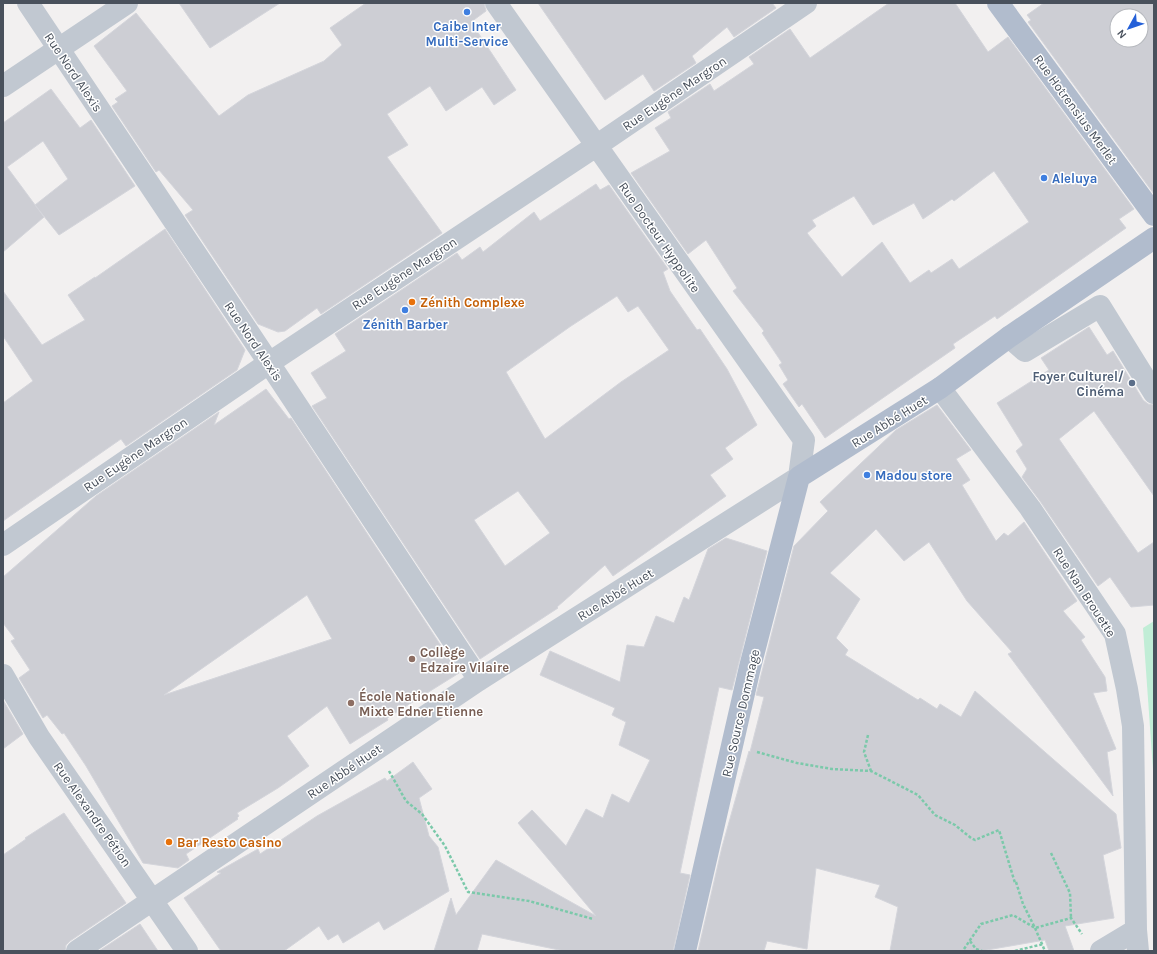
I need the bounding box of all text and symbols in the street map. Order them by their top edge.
marker: Caibe Inter Multi-Service [462,7,472,17]
north arrow [1109,8,1149,48]
place label: Caibe Inter Multi-Service [426,19,509,49]
text: N [1114,27,1129,41]
street label: Rue Nord Alexis [42,30,106,115]
street label: Rue Hotrensius Merlet [1031,52,1120,167]
street label: Rue Eugène Margron [619,53,729,134]
place label: Aleluya [1052,171,1097,186]
marker: Aleluya [1039,173,1049,183]
street label: Rue Docteur Hyppolite [616,179,704,296]
street label: Rue Eugène Margron [349,234,460,313]
place label: Zénith Complexe [420,295,525,310]
marker: Zénith Complexe [407,297,417,307]
street label: Rue Nord Alexis [222,299,286,384]
marker: Zénith Barber [400,305,410,315]
place label: Zénith Barber [362,317,448,332]
place label: Foyer Culturel/ Cinéma [1032,369,1124,399]
marker: Foyer Culturel/ Cinéma [1127,378,1137,388]
street label: Rue Abbé Huet [849,392,930,451]
street label: Rue Eugène Margron [80,414,190,495]
place label: Madou store [875,468,952,483]
marker: Madou store [862,470,872,480]
street label: Rue Nan Brouette [1050,545,1119,640]
street label: Rue Abbé Huet [575,565,656,624]
place label: Collège Edzaire Vilaire [420,645,509,675]
street label: Rue Source Dommage [718,647,763,779]
marker: Collège Edzaire Vilaire [407,654,417,664]
place label: École Nationale Mixte Edner Etienne [359,687,483,719]
marker: École Nationale Mixte Edner Etienne [346,698,356,708]
street label: Rue Abbé Huet [304,741,384,802]
street label: Rue Alexandre Pétion [51,759,135,870]
place label: Bar Resto Casino [177,835,282,850]
marker: Bar Resto Casino [164,837,174,847]

